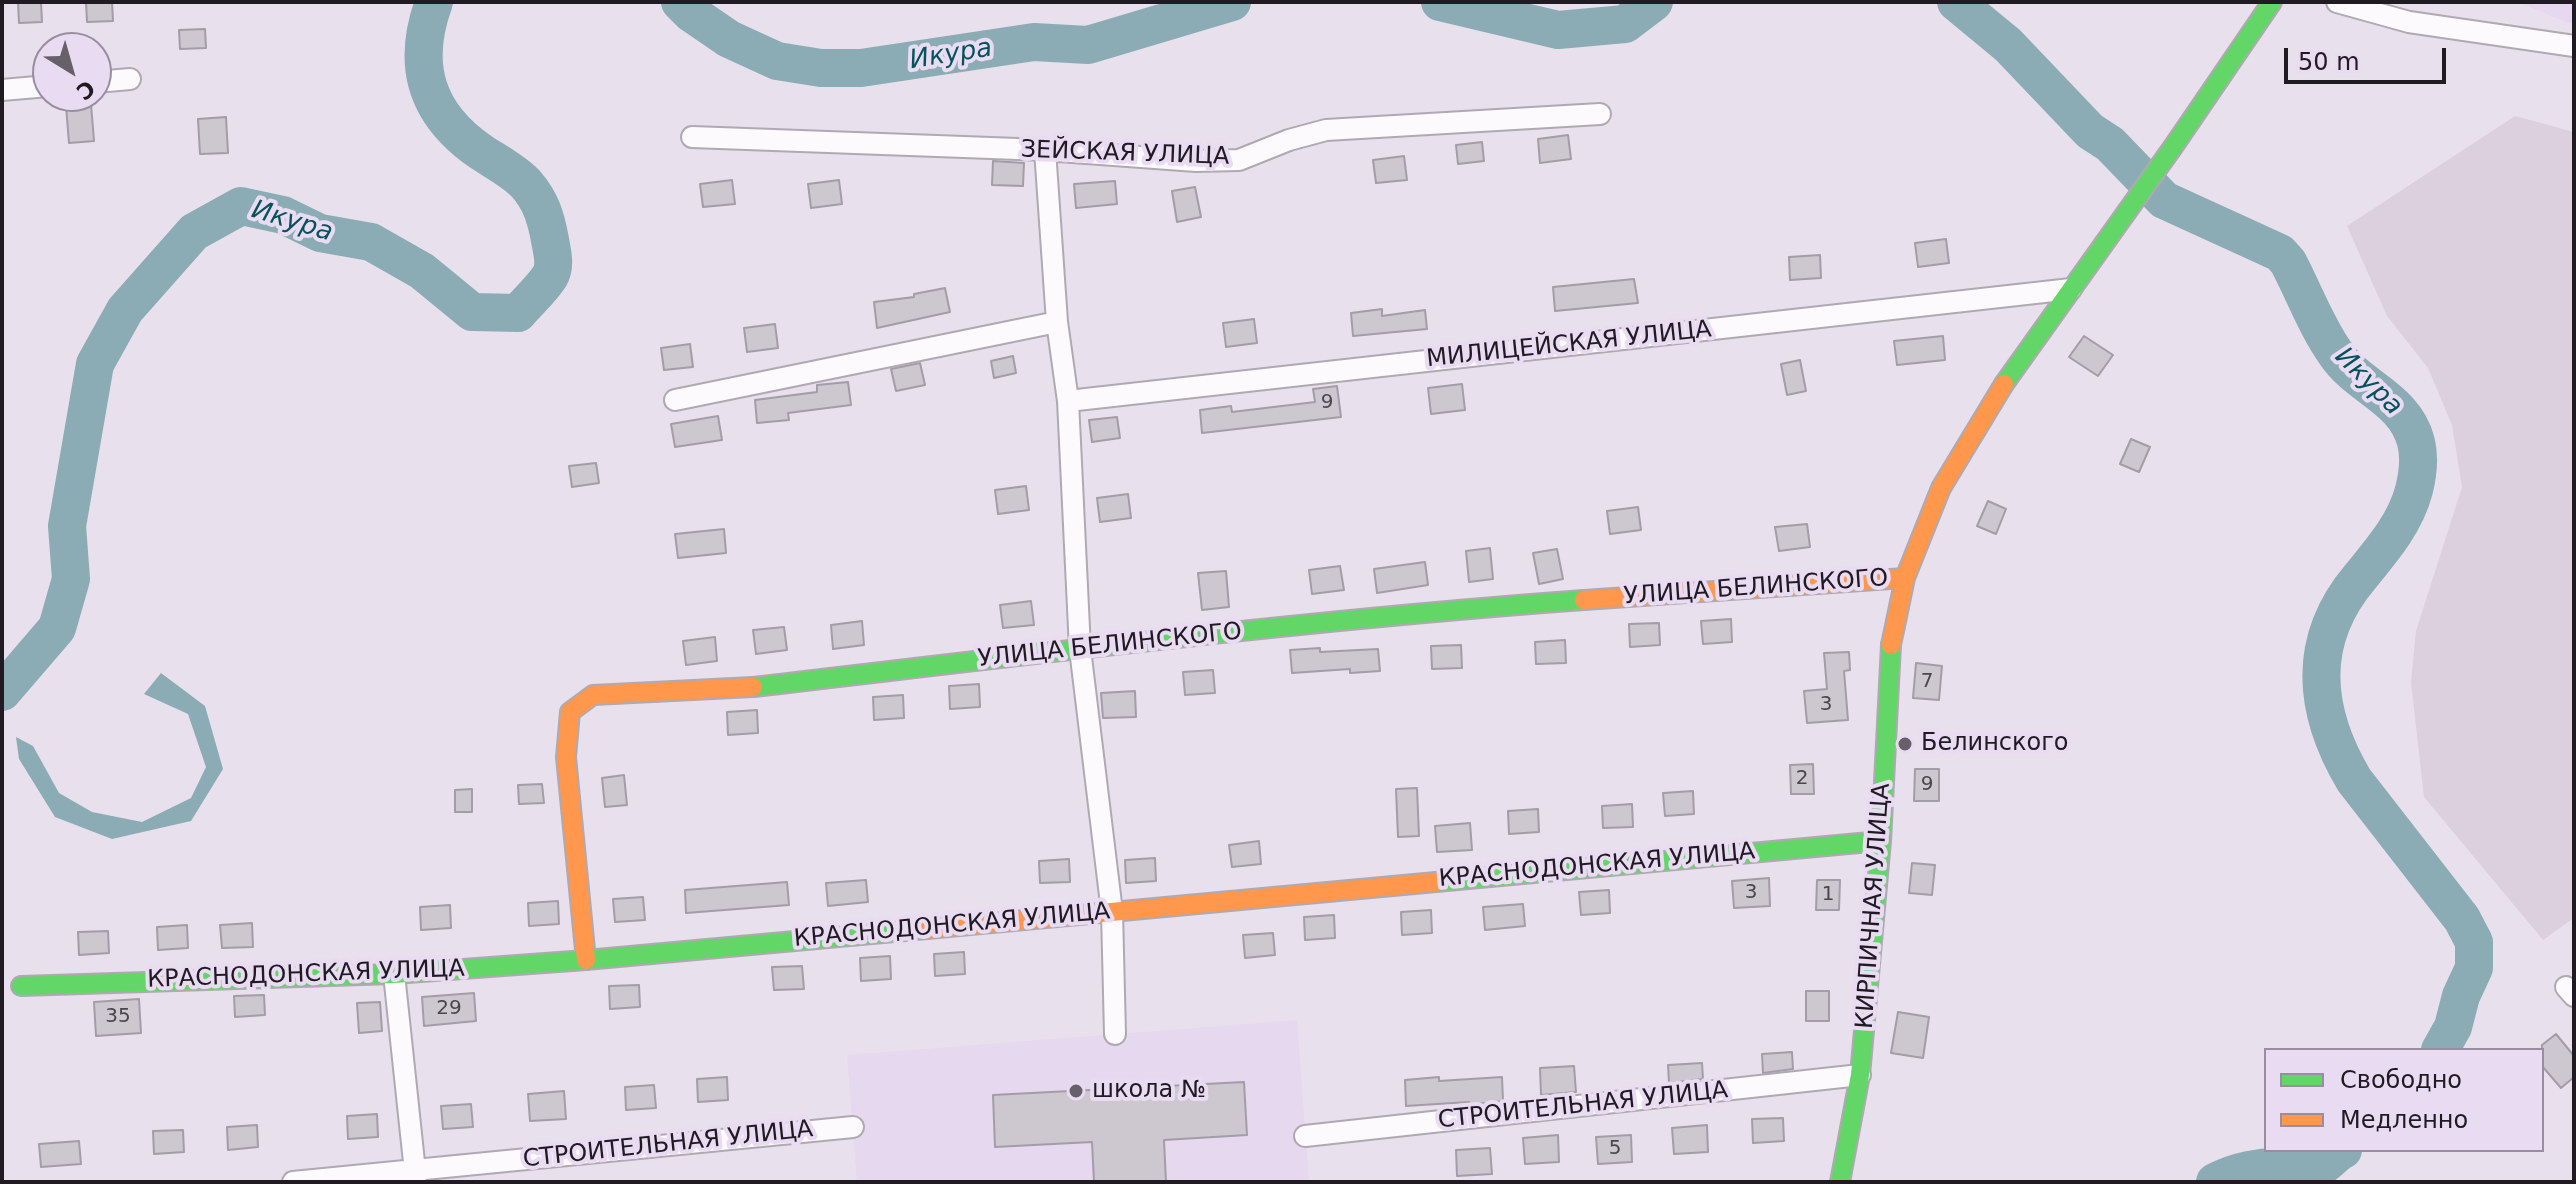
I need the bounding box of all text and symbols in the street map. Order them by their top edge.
north arrow [32,32,112,112]
scale bar [2288,32,2450,82]
water label: Икура [908,33,994,77]
text: 50 m [2298,48,2360,76]
text: С [72,75,100,105]
street label: ЗЕЙСКАЯ УЛИЦА [1020,136,1230,172]
water label: Икура [248,195,336,249]
street label: МИЛИЦЕЙСКАЯ УЛИЦА [1425,316,1713,374]
water label: Икура [2328,342,2408,422]
house number: 9 [1321,391,1333,415]
street label: УЛИЦА БЕЛИНСКОГО [1623,564,1889,612]
street label: УЛИЦА БЕЛИНСКОГО [977,618,1243,674]
house number: 7 [1921,670,1933,694]
house number: 3 [1820,693,1832,717]
place label: Белинского [1921,730,2069,758]
marker: Белинского [1896,735,1914,753]
house number: 2 [1796,767,1808,791]
house number: 9 [1921,773,1933,797]
street label: КИРПИЧНАЯ УЛИЦА [1851,782,1897,1030]
street label: КРАСНОДОНСКАЯ УЛИЦА [1438,838,1756,894]
house number: 3 [1745,881,1757,905]
house number: 1 [1822,883,1834,907]
street label: КРАСНОДОНСКАЯ УЛИЦА [793,898,1111,954]
street label: КРАСНОДОНСКАЯ УЛИЦА [147,955,465,995]
house number: 29 [436,997,462,1021]
house number: 35 [105,1005,131,1029]
legend [2264,1048,2544,1152]
text: Свободно [2340,1066,2462,1094]
street label: СТРОИТЕЛЬНАЯ УЛИЦА [1437,1076,1729,1136]
place label: школа № [1092,1077,1206,1105]
marker: школа № [1067,1082,1085,1100]
text: Медленно [2340,1106,2468,1134]
street label: СТРОИТЕЛЬНАЯ УЛИЦА [522,1115,814,1175]
house number: 5 [1609,1137,1621,1161]

